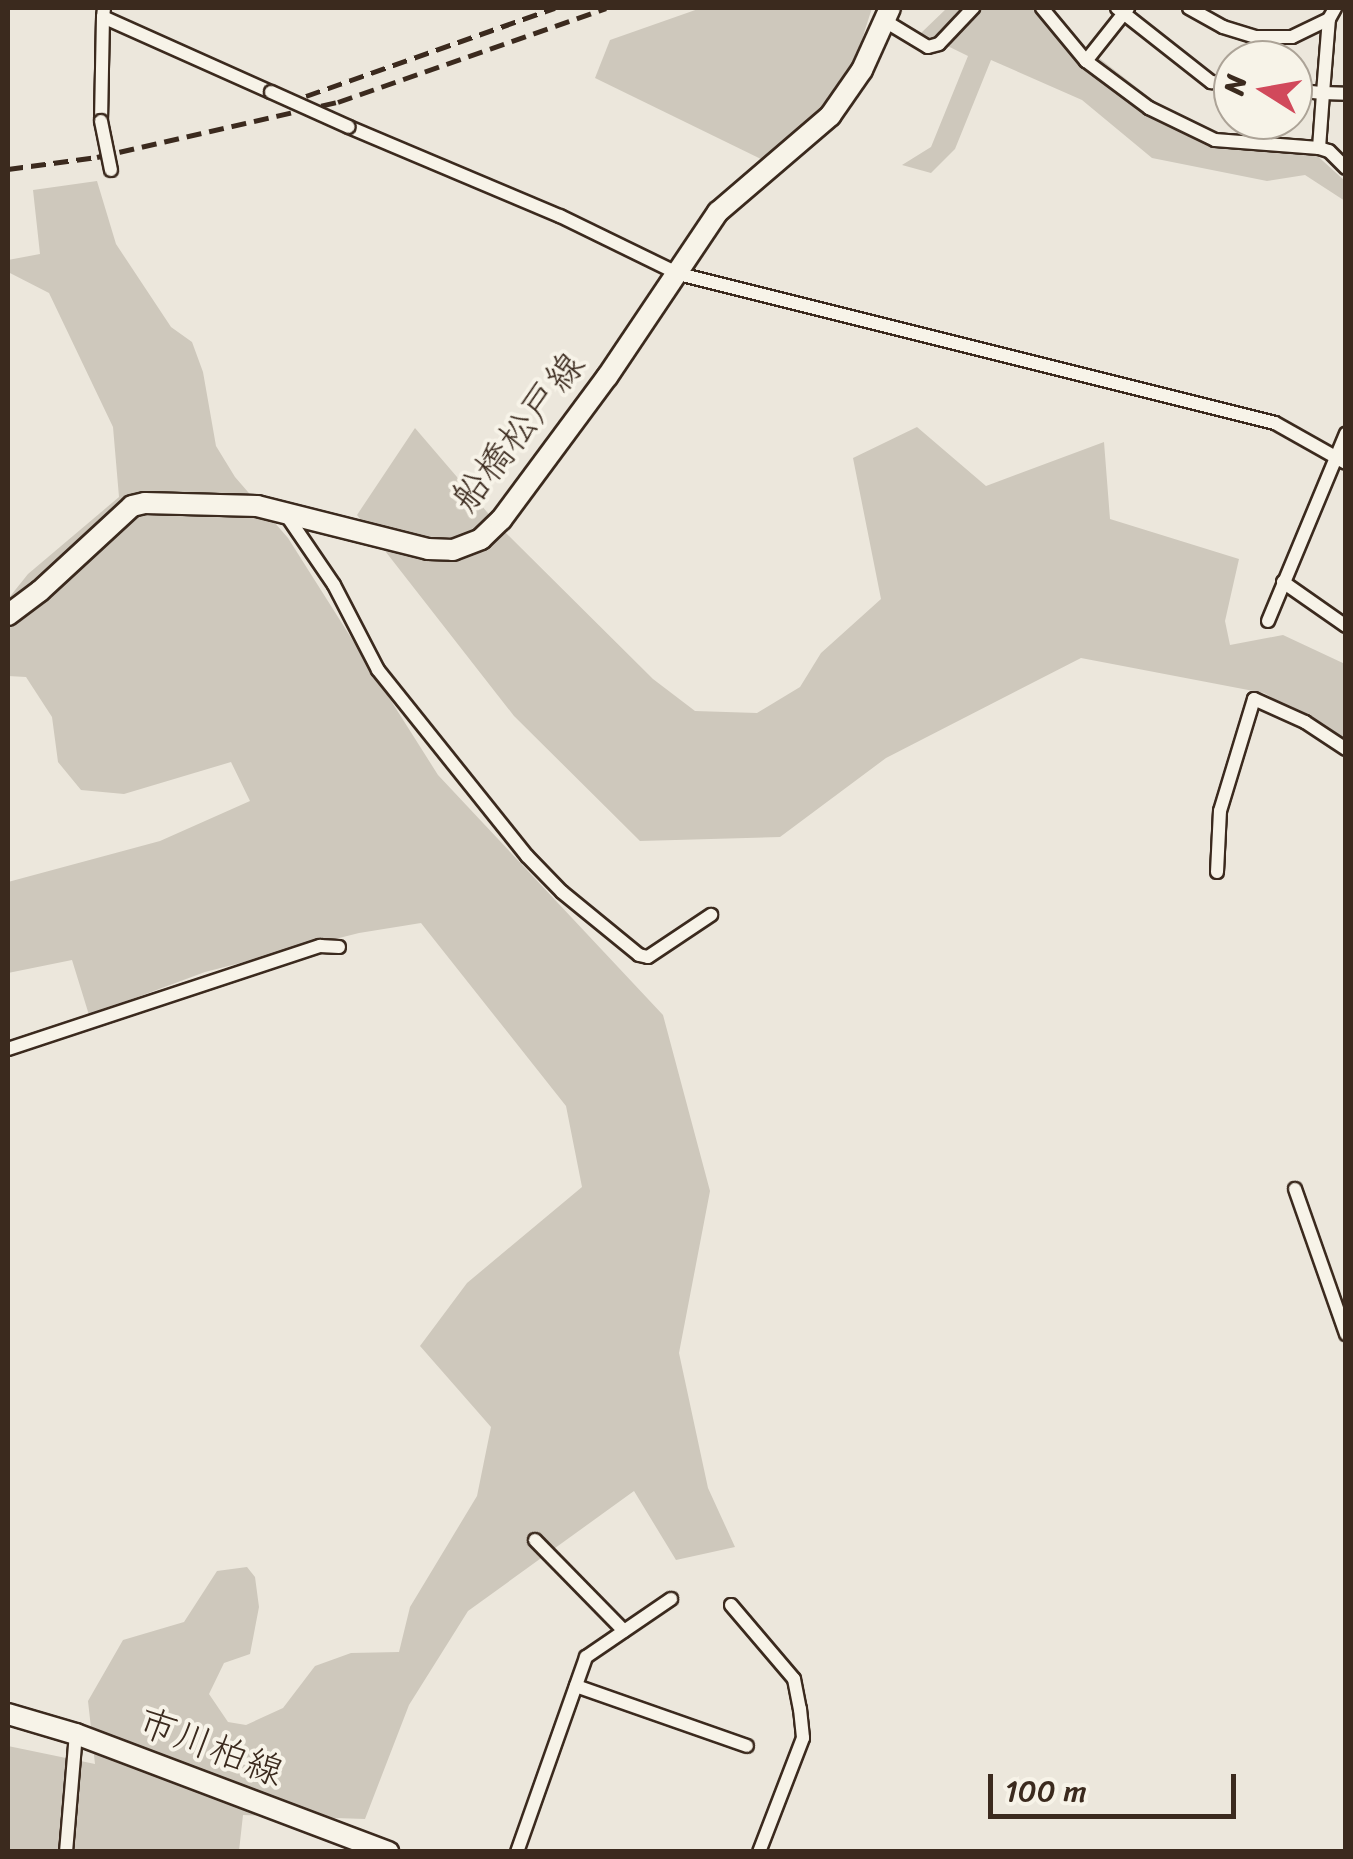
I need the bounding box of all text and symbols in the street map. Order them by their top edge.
north arrow [1213,40,1313,140]
text: N [1209,70,1261,99]
street label: 船橋松戸線 [442,343,594,521]
street label: 市川柏線 [132,1698,290,1796]
scale bar [993,1754,1240,1816]
text: 100 m [1005,1764,1087,1818]

